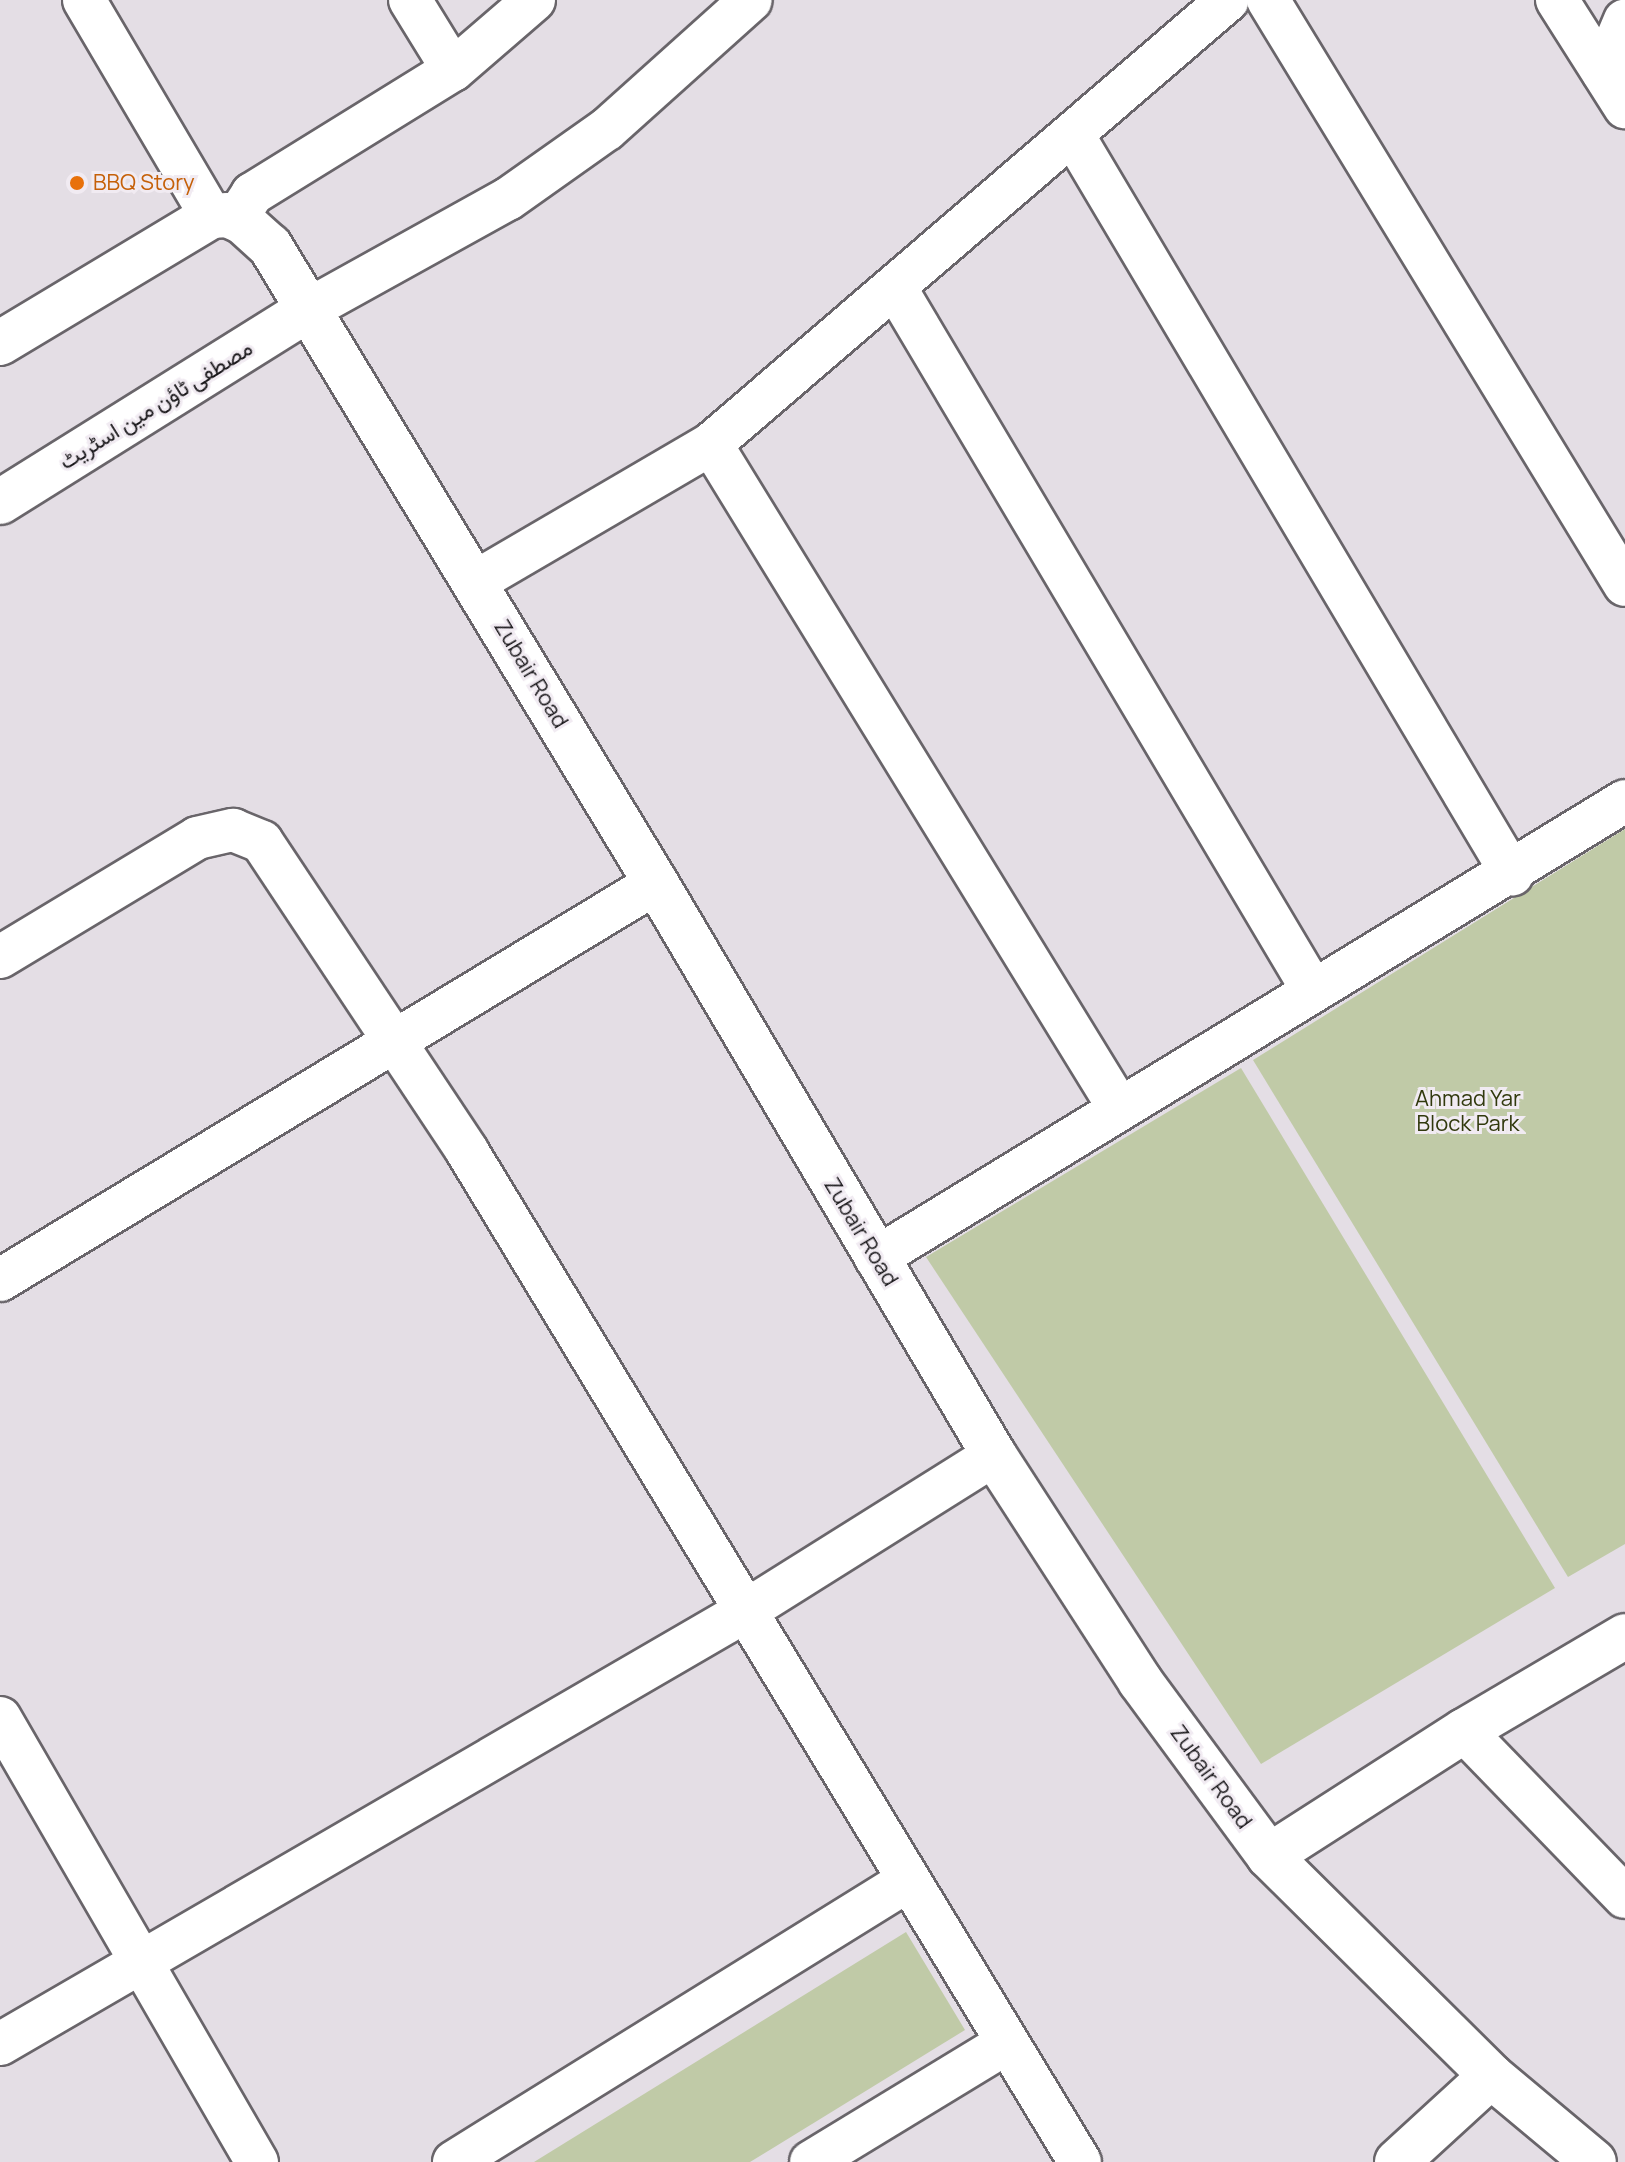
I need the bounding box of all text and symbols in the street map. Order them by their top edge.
place label: BBQ Story [93,170,195,196]
marker: BBQ Story [68,174,86,192]
street label: مصطفی ٹاؤن مین اسٹریٹ [55,335,257,475]
street label: Zubair Road [488,615,574,733]
park label: Ahmad Yar Block Park [1415,1085,1521,1136]
street label: Zubair Road [818,1173,904,1291]
street label: Zubair Road [1165,1720,1257,1834]

